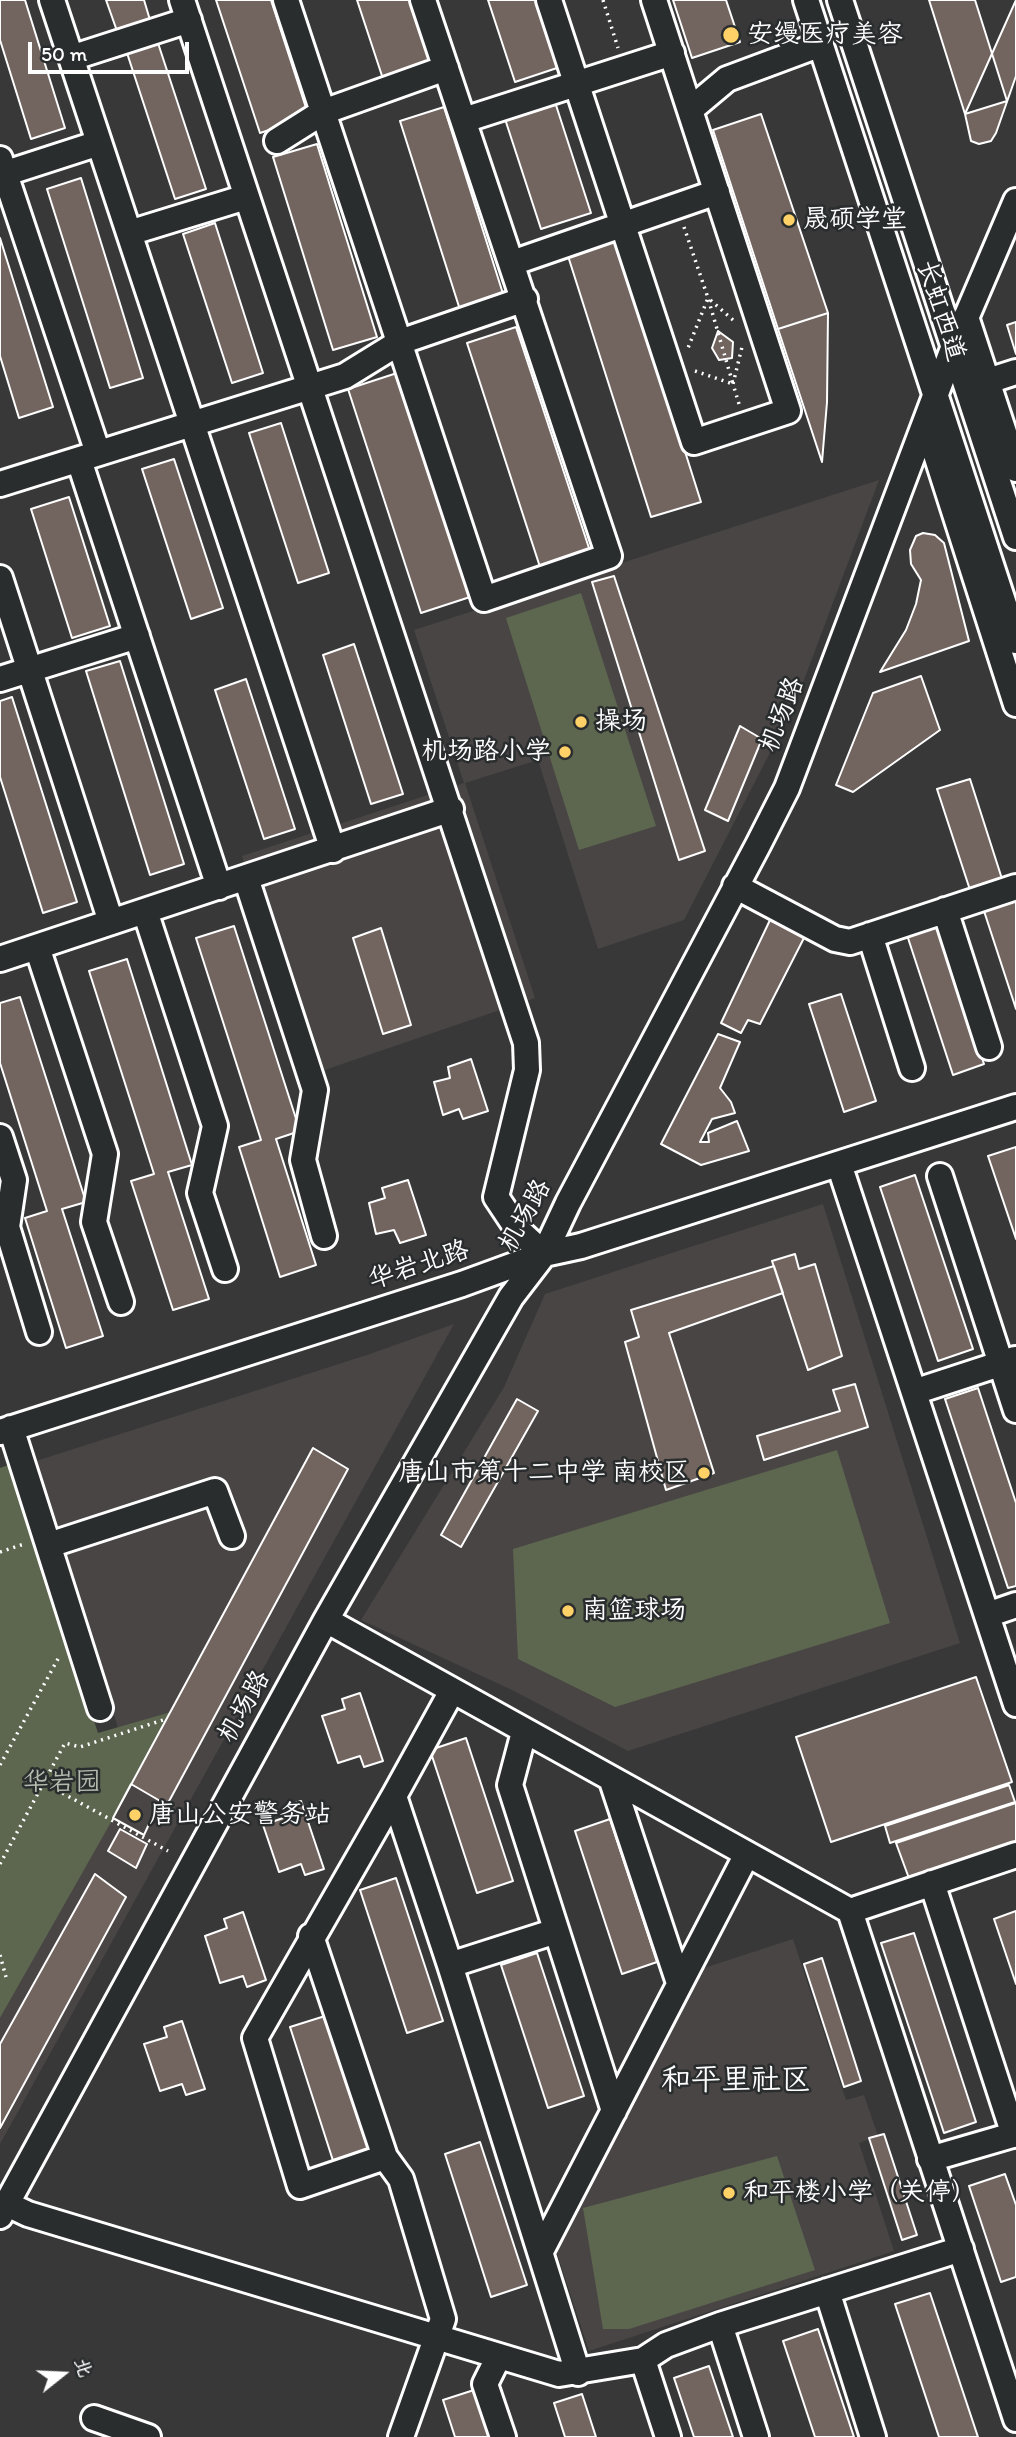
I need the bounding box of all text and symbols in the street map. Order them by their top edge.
place label: 安缦医疗美容 [747,19,903,51]
marker: 安缦医疗美容 [721,25,741,45]
scale bar [32,28,192,72]
text: 50 m [41,41,87,66]
place label: 晟硕学堂 [803,204,907,236]
marker: 晟硕学堂 [781,212,797,228]
street label: 长虹西道 [909,257,971,365]
street label: 机场路 [754,673,812,757]
place label: 操场 [595,706,647,738]
marker: 操场 [573,714,589,730]
place label: 机场路小学 [421,736,551,768]
marker: 机场路小学 [557,744,573,760]
street label: 机场路 [493,1174,559,1258]
street label: 华岩北路 [365,1235,473,1297]
place label: 唐山市第十二中学 南校区 [398,1457,690,1489]
marker: 唐山市第十二中学 南校区 [696,1465,712,1481]
place label: 南篮球场 [582,1595,686,1627]
marker: 南篮球场 [560,1603,576,1619]
street label: 机场路 [212,1665,278,1749]
park label: 华岩园 [23,1767,101,1799]
place label: 唐山公安警务站 [149,1799,331,1831]
marker: 唐山公安警务站 [127,1807,143,1823]
district label: 和平里社区 [661,2063,811,2099]
place label: 和平楼小学（关停） [743,2177,977,2209]
marker: 和平楼小学（关停） [721,2185,737,2201]
north arrow [28,2339,98,2409]
text: 北 [70,2355,97,2380]

